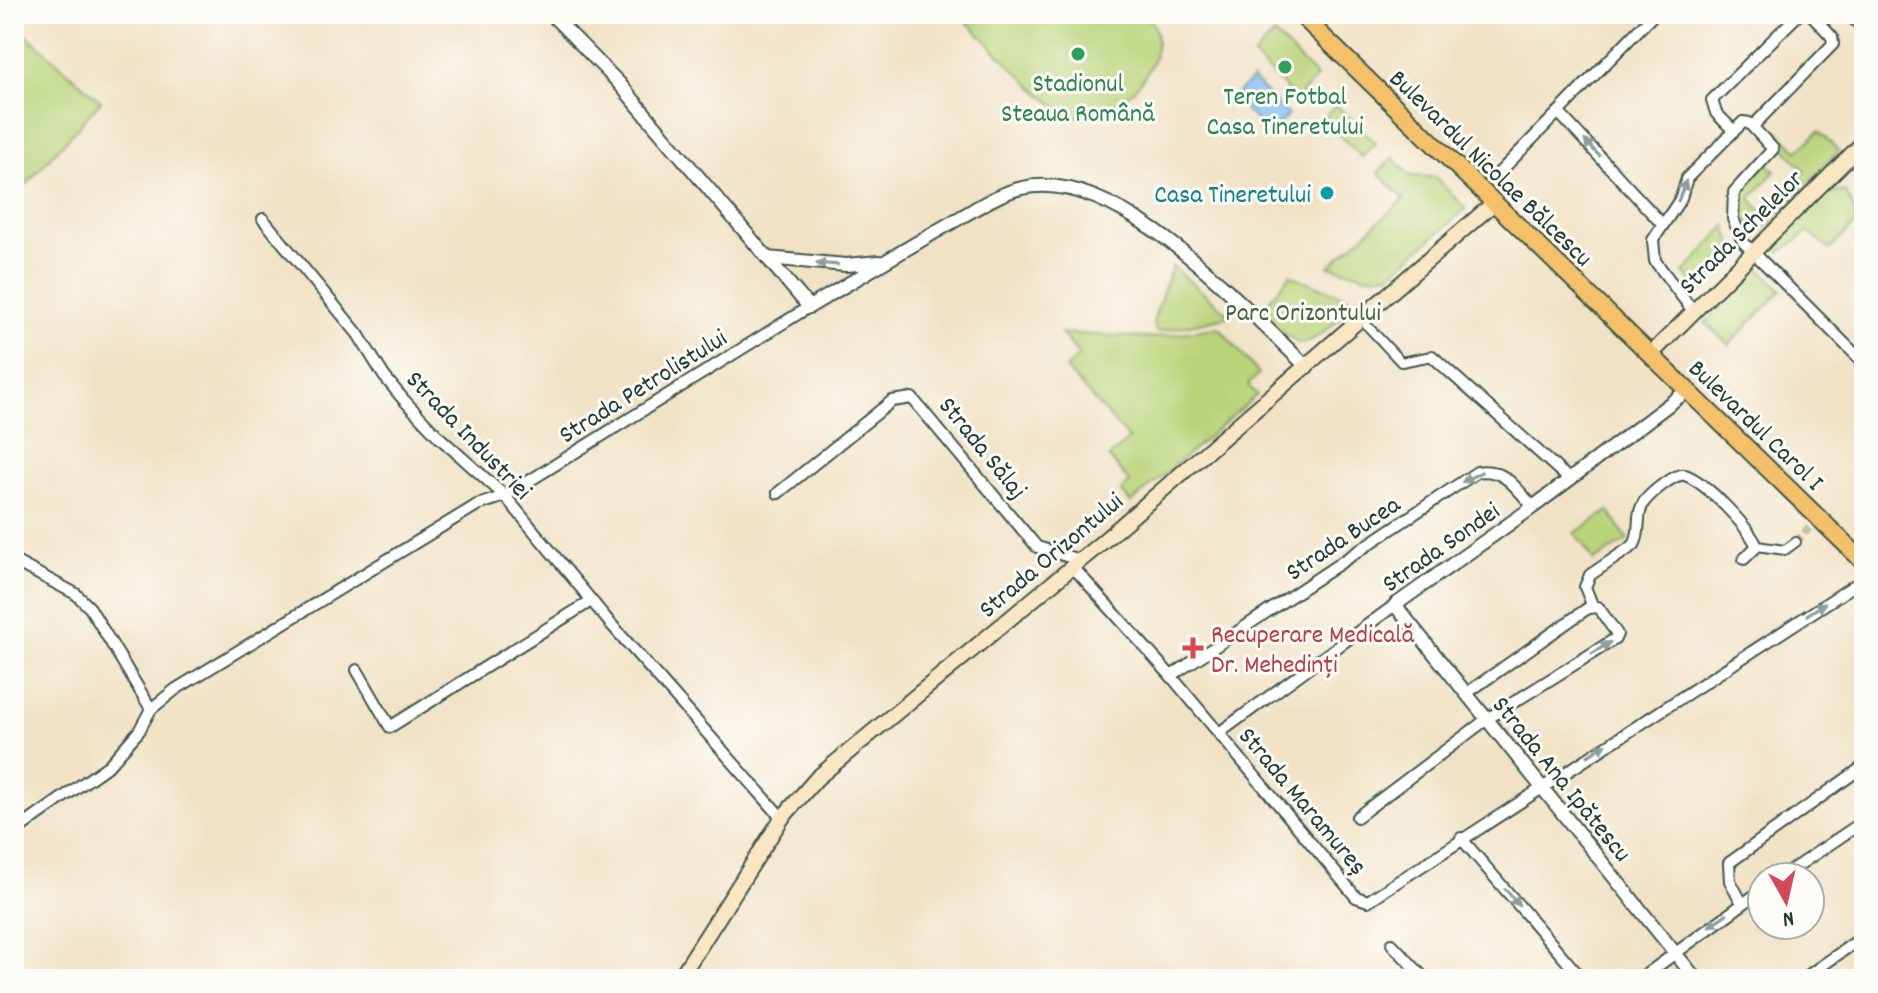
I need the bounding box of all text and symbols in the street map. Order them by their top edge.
marker: Stadionul Steaua Română [1069,45,1087,63]
marker: Teren Fotbal Casa Tineretului [1276,58,1294,76]
street label: Bulevardul Nicolae Bălcescu [1379,62,1600,277]
place label: Stadionul Steaua Română [1001,67,1155,134]
place label: Teren Fotbal Casa Tineretului [1207,80,1364,147]
one-way arrow [1583,139,1601,158]
street label: Strada Schelelor [1672,162,1814,304]
place label: Casa Tineretului [1154,178,1311,215]
one-way arrow [1676,179,1688,203]
marker: Casa Tineretului [1318,184,1336,202]
one-way arrow [814,257,839,270]
park label: Parc Orizontului [1225,296,1381,333]
street label: Strada Petrolistului [553,321,735,455]
street label: Bulevardul Carol I [1678,352,1831,501]
street label: Strada Industriei [396,363,539,510]
street label: Strada Sălaj [928,390,1034,509]
one-way arrow [1461,470,1483,484]
street label: Strada Orizontului [972,485,1133,628]
street label: Strada Bucea [1279,488,1409,592]
street label: Strada Sondei [1375,494,1509,603]
one-way arrow [1805,603,1827,617]
place label: Recuperare Medicală Dr. Mehedinți [1211,618,1415,685]
marker: Recuperare Medicală Dr. Mehedinți [1182,637,1204,659]
one-way arrow [1590,641,1612,655]
street label: Strada Ana Ipătescu [1482,689,1639,871]
street label: Strada Maramureș [1228,720,1375,884]
one-way arrow [1587,743,1608,758]
north arrow [1746,861,1826,941]
one-way arrow [1503,887,1520,907]
text: N [1781,901,1796,933]
one-way arrow [1707,912,1729,928]

